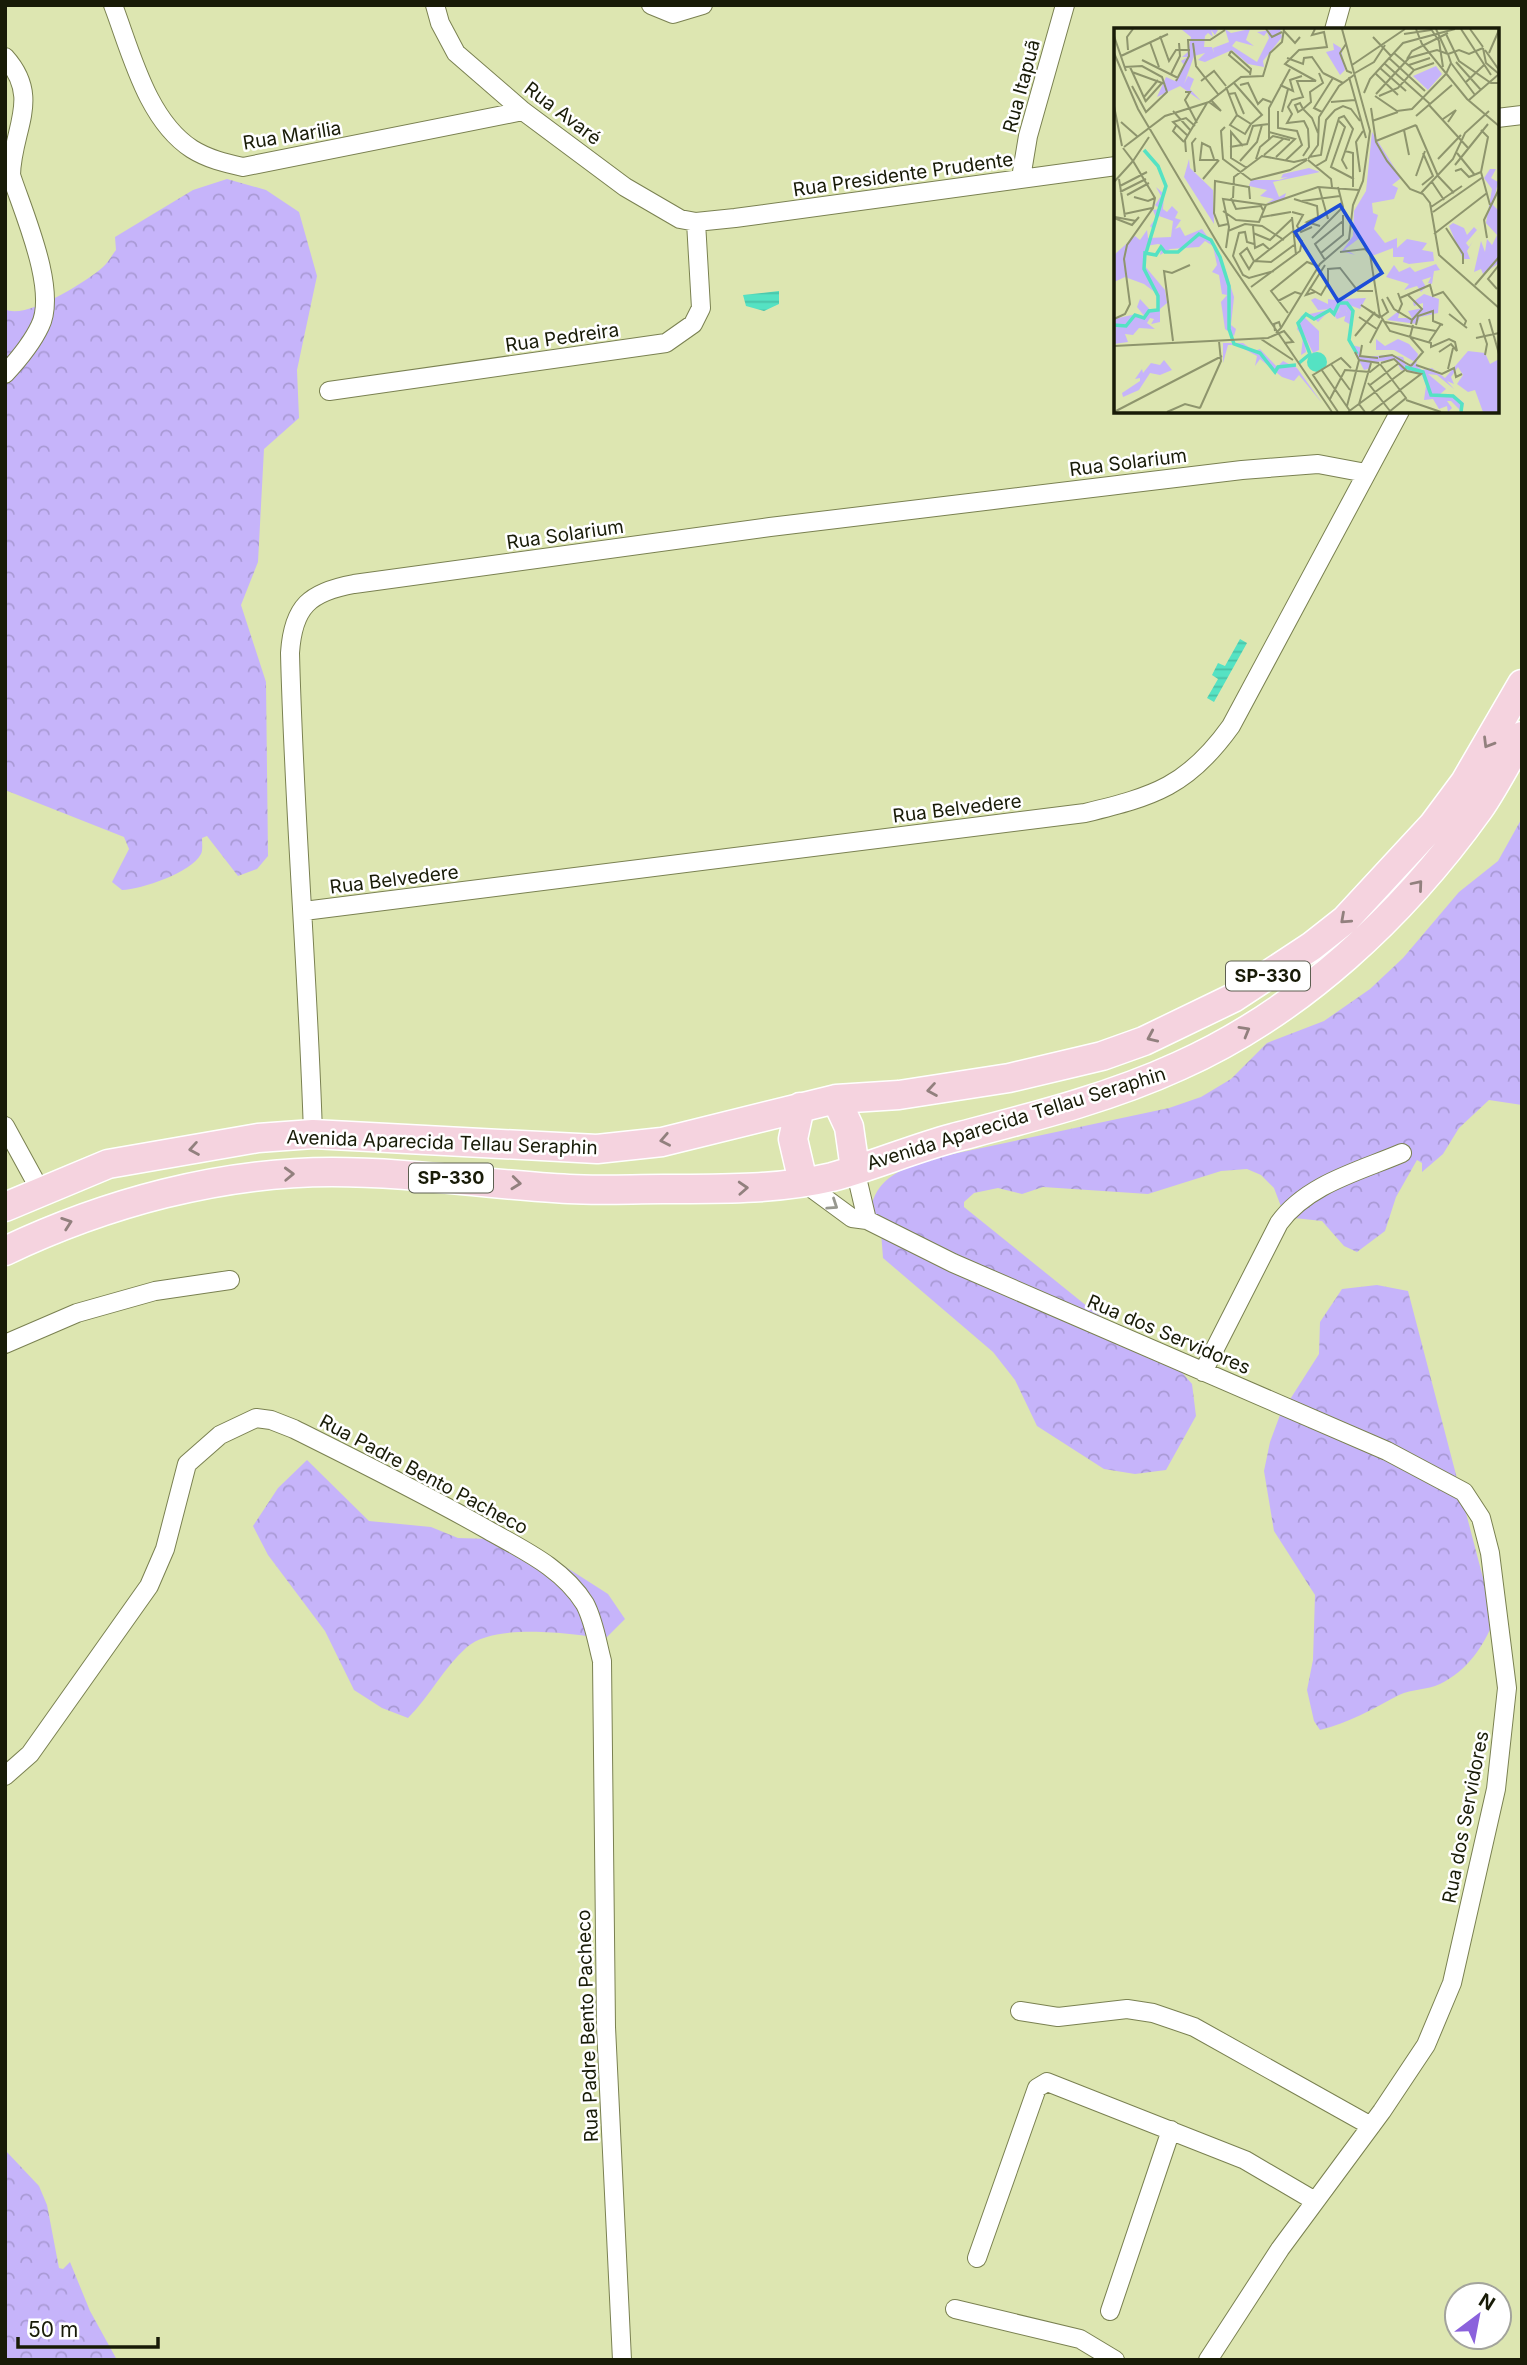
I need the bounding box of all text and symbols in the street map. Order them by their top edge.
inset map [1114,28,1499,413]
street label: Rua Itapuã [998,37,1045,135]
street label: Rua Avaré [520,77,606,150]
street label: Rua Marilia [241,116,343,155]
street label: Rua Presidente Prudente [791,148,1015,201]
street label: Rua Pedreira [504,318,620,357]
street label: Rua Solarium [1068,444,1188,481]
street label: Rua Solarium [505,515,625,554]
one-way arrow [1483,735,1496,748]
street label: Rua Belvedere [891,789,1023,828]
street label: Rua Belvedere [328,860,460,899]
one-way arrow [1409,880,1422,892]
one-way arrow [1340,910,1353,923]
road number: SP-330 [1226,961,1310,990]
one-way arrow [1237,1026,1250,1039]
one-way arrow [1147,1029,1159,1043]
street label: Avenida Aparecida Tellau Seraphin [864,1062,1168,1175]
one-way arrow [926,1082,937,1097]
street label: Avenida Aparecida Tellau Seraphin [286,1126,598,1159]
one-way arrow [659,1132,671,1147]
one-way arrow [188,1141,200,1156]
road number: SP-330 [409,1163,493,1192]
one-way arrow [283,1166,294,1181]
one-way arrow [510,1176,522,1191]
one-way arrow [738,1181,749,1196]
one-way arrow [825,1197,838,1210]
one-way arrow [61,1217,73,1231]
street label: Rua dos Servidores [1084,1290,1254,1379]
street label: Rua Padre Bento Pacheco [316,1410,532,1539]
street label: Rua dos Servidores [1438,1729,1493,1905]
street label: Rua Padre Bento Pacheco [572,1909,603,2143]
north arrow [1443,2281,1513,2351]
text: N [1475,2288,1499,2316]
scale bar [18,2306,158,2350]
text: 50 m [28,2317,78,2342]

